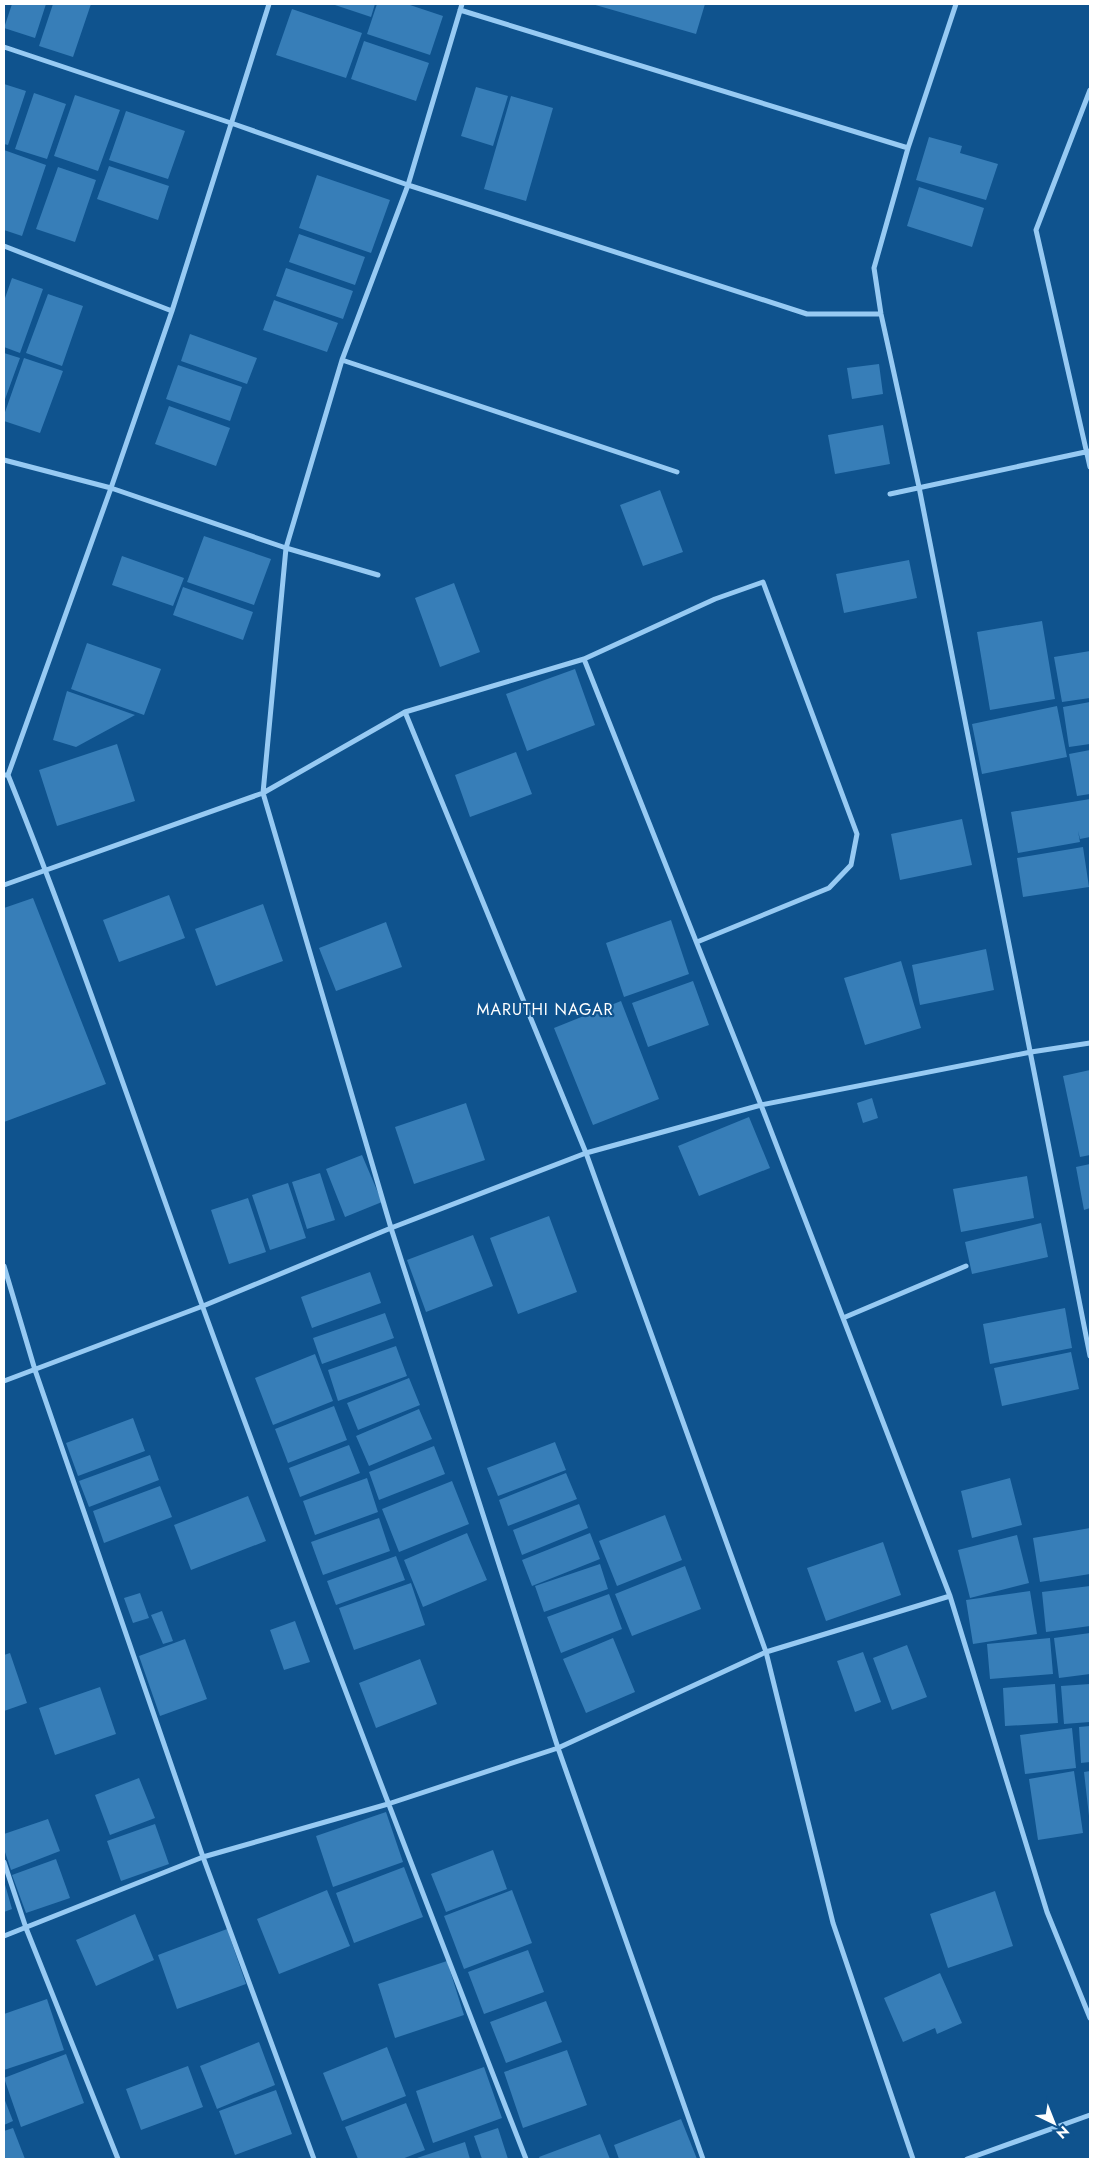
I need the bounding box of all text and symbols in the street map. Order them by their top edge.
district label: MARUTHI NAGAR [476,998,614,1021]
north arrow [1029,2098,1079,2148]
text: N [1052,2121,1074,2144]

